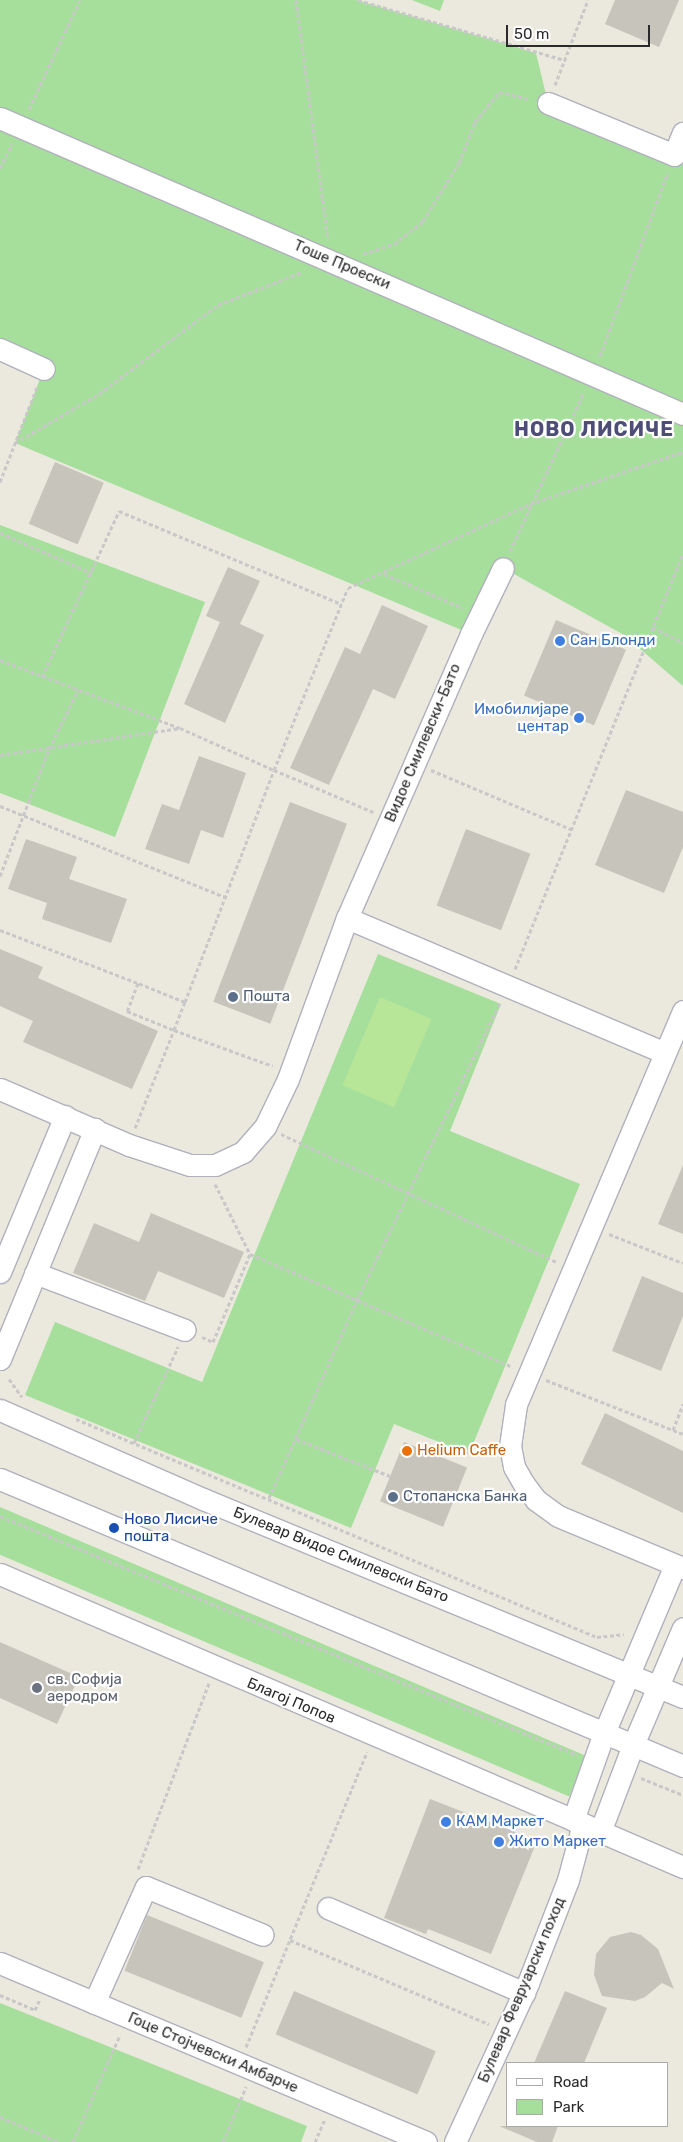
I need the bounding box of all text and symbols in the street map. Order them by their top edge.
scale bar [508,15,652,47]
text: 50 m [514,25,549,43]
street label: Тоше Проески [291,237,393,293]
district label: НОВО ЛИСИЧЕ [513,417,675,441]
place label: Сан Блонди [570,632,655,650]
marker: Сан Блонди [554,635,566,647]
street label: Видое Смилевски-Бато [381,661,465,825]
place label: Имобилијаре центар [474,700,569,735]
marker: Имобилијаре центар [573,712,585,724]
place label: Пошта [243,988,290,1006]
marker: Пошта [227,991,239,1003]
place label: Helium Caffe [417,1442,506,1460]
marker: Helium Caffe [401,1445,413,1457]
place label: Стопанска Банка [403,1488,527,1506]
marker: Стопанска Банка [387,1491,399,1503]
street label: Булевар Видое Смилевски Бато [231,1503,451,1607]
place label: Ново Лисиче пошта [124,1510,218,1545]
marker: Ново Лисиче пошта [108,1522,120,1534]
place label: св. Софија аеродром [47,1670,122,1705]
street label: Благој Попов [244,1674,338,1728]
marker: св. Софија аеродром [31,1682,43,1694]
place label: КАМ Маркет [456,1813,544,1831]
marker: КАМ Маркет [440,1816,452,1828]
place label: Жито Маркет [509,1833,606,1851]
marker: Жито Маркет [493,1836,505,1848]
street label: Булевар Февруарски поход [475,1895,569,2085]
street label: Гоце Стојчевски Амбарче [125,2009,301,2097]
legend [506,2062,668,2127]
text: Road [553,2073,589,2091]
text: Park [553,2098,584,2116]

